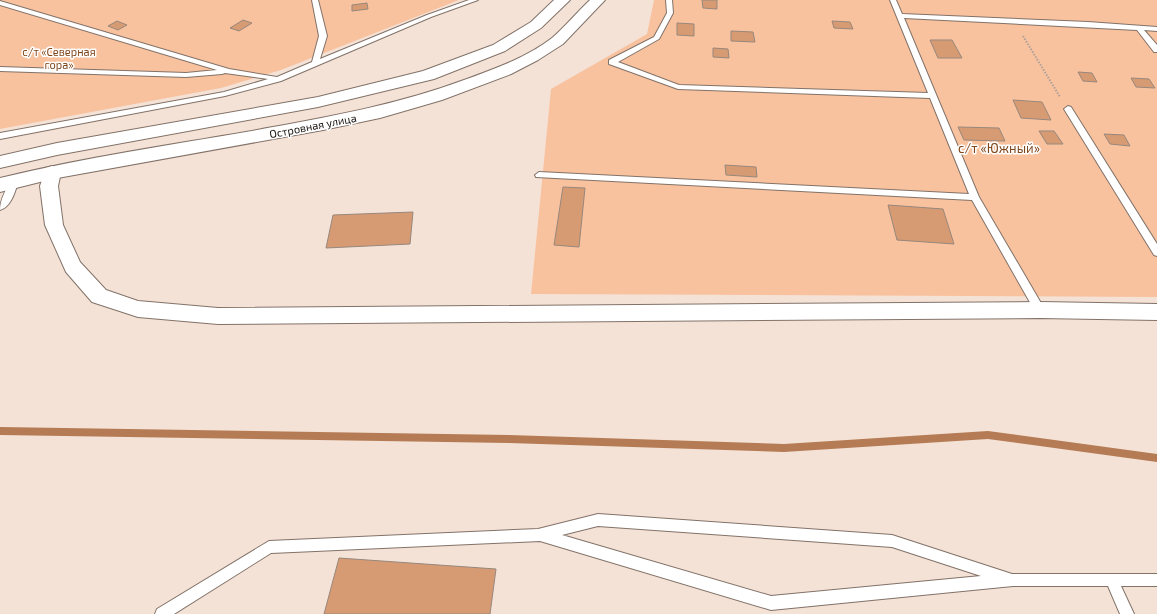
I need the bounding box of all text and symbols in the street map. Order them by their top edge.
park label: с/т «Северная гора» [22,45,96,71]
street label: Островная улица [268,111,358,141]
park label: с/т «Южный» [958,140,1040,156]

